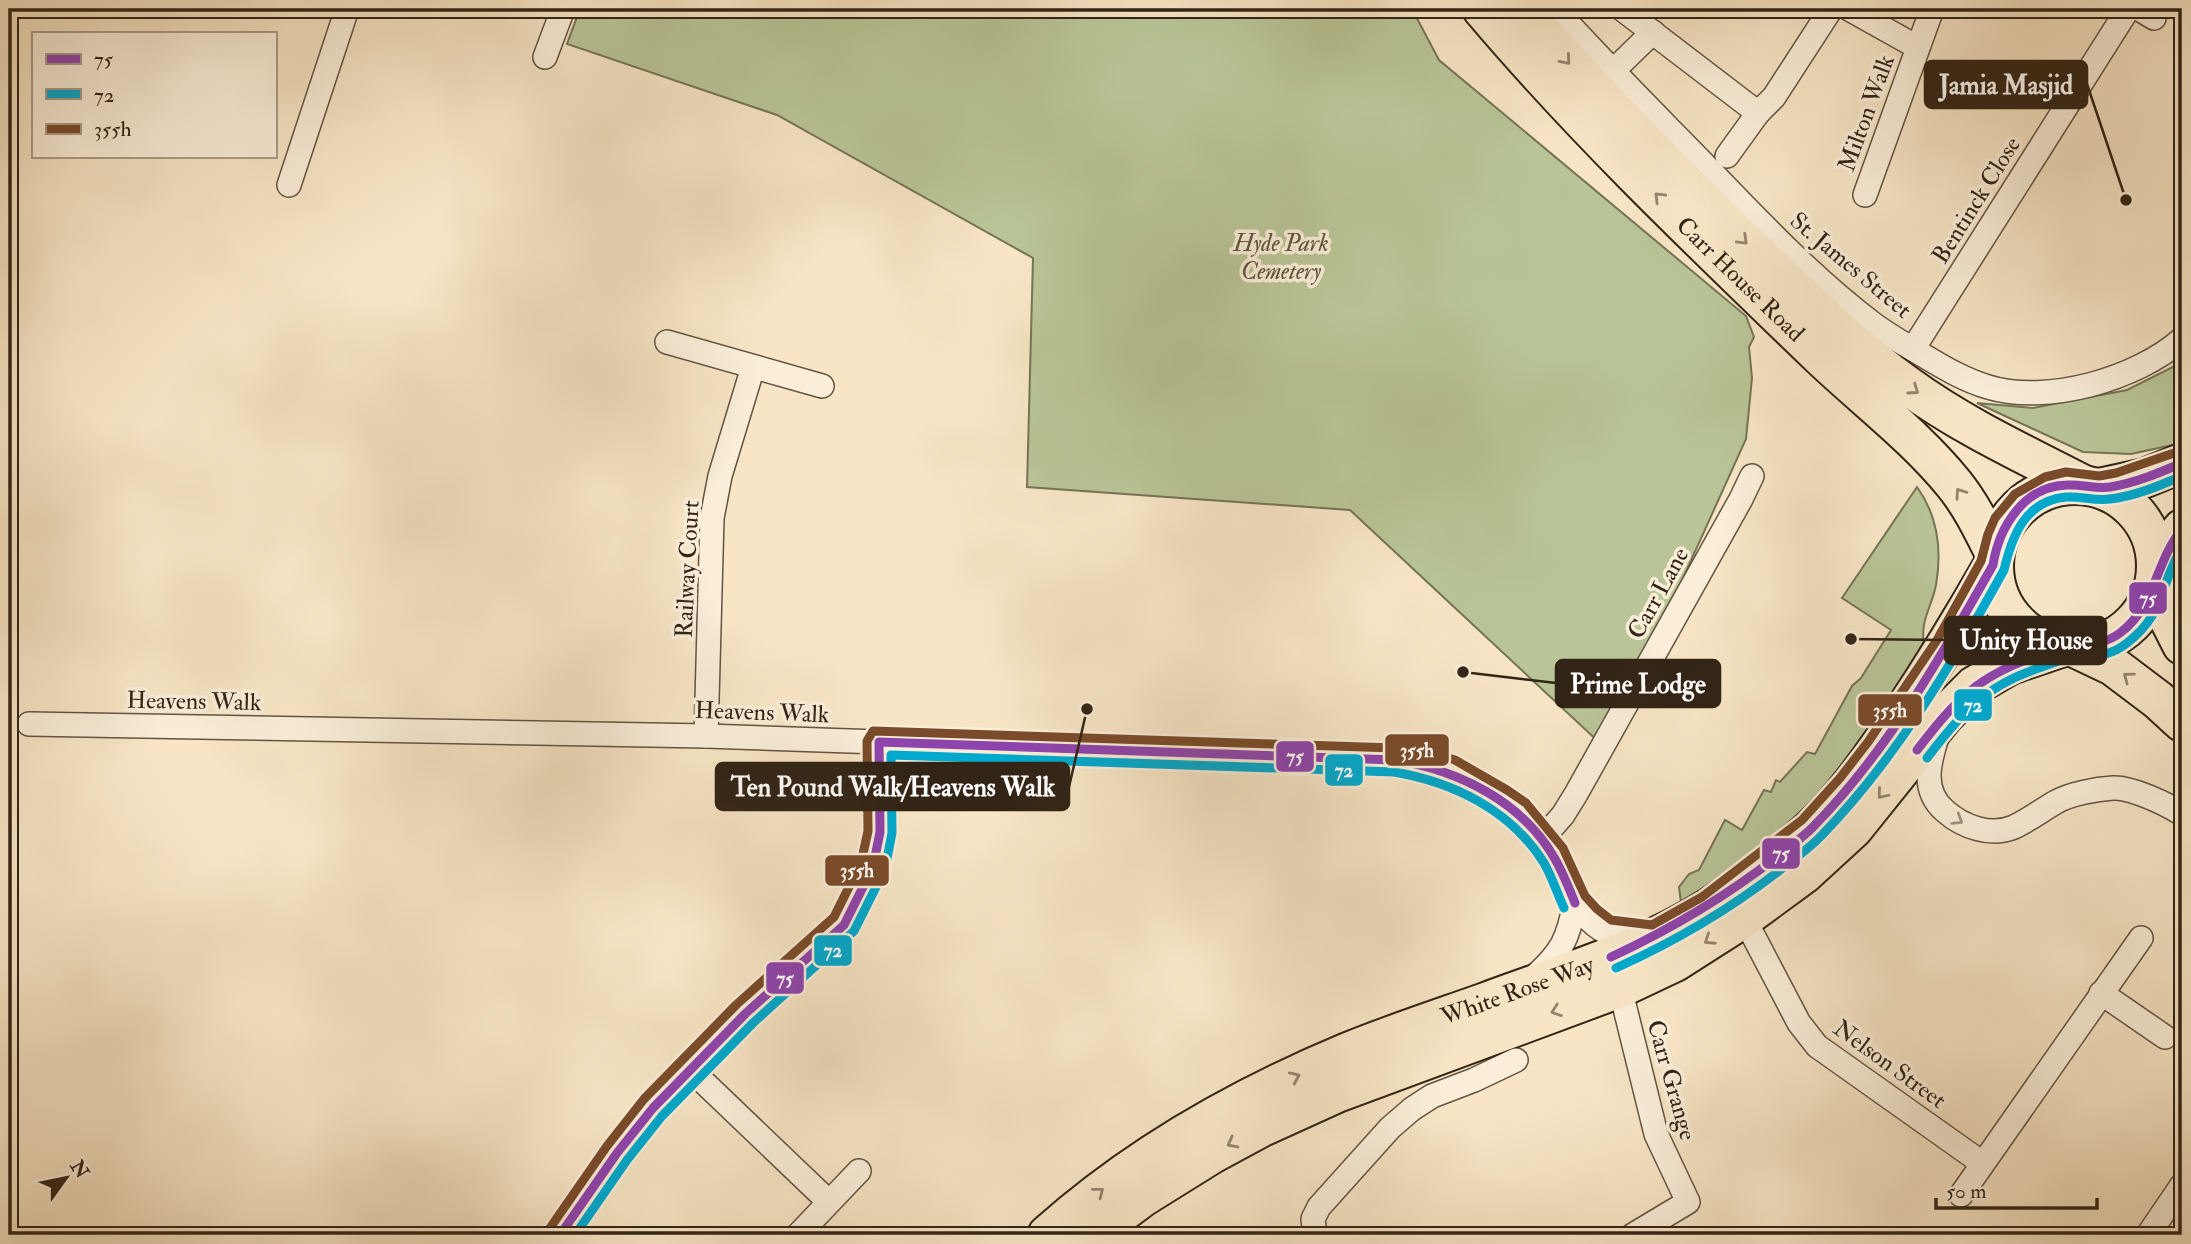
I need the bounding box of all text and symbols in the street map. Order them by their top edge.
legend [32,32,276,158]
text: 75 [94,46,114,73]
street label: Milton Walk [1831,50,1902,176]
one-way arrow [1558,52,1570,65]
callout: Jamia Masjid [1925,61,2087,108]
text: Jamia Masjid [1937,70,2073,102]
text: 72 [94,82,114,109]
text: 355h [94,116,132,143]
street label: Bentinck Close [1925,131,2028,270]
one-way arrow [1654,192,1667,205]
street label: St. James Street [1783,205,1918,325]
street label: Carr House Road [1669,210,1811,349]
park label: Hyde Park Cemetery [1232,228,1329,287]
one-way arrow [1735,231,1748,244]
one-way arrow [1906,382,1919,394]
one-way arrow [1956,488,1969,501]
street label: Railway Court [668,499,707,639]
street label: Carr Lane [1621,542,1696,644]
line badge: 75 [2128,581,2168,615]
text: 75 [2139,587,2157,611]
callout: Unity House [1945,617,2106,664]
text: Unity House [1959,625,2093,658]
callout: Prime Lodge [1556,660,1720,707]
text: Prime Lodge [1570,669,1706,702]
one-way arrow [2123,673,2136,685]
street label: Heavens Walk [126,685,262,718]
line badge: 72 [1953,688,1993,722]
line badge: 355h [1857,693,1923,727]
text: 72 [1964,694,1983,718]
street label: Heavens Walk [694,695,830,730]
text: 355h [1873,699,1907,723]
line badge: 355h [1384,733,1450,767]
text: 355h [1400,739,1434,763]
line badge: 75 [1275,740,1315,773]
text: 75 [1286,745,1304,769]
line badge: 72 [1324,753,1364,787]
text: 72 [1335,759,1354,783]
callout: Ten Pound Walk/Heavens Walk [716,763,1069,810]
text: Ten Pound Walk/Heavens Walk [730,772,1056,804]
one-way arrow [1878,786,1890,799]
one-way arrow [1951,812,1964,825]
line badge: 75 [1761,837,1801,870]
text: 75 [1772,842,1790,866]
line badge: 355h [824,854,890,887]
text: 355h [840,859,874,883]
one-way arrow [1704,932,1717,945]
line badge: 72 [813,934,853,967]
text: 72 [824,939,843,963]
street label: White Rose Way [1436,949,1599,1033]
line badge: 75 [765,961,805,995]
text: 75 [776,967,794,991]
one-way arrow [1550,1003,1562,1017]
street label: Nelson Street [1827,1013,1952,1116]
street label: Carr Grange [1640,1017,1703,1144]
one-way arrow [1288,1071,1300,1085]
one-way arrow [1227,1135,1239,1148]
north arrow [32,1142,102,1212]
text: N [64,1155,95,1184]
scale bar [1936,1167,2096,1211]
text: 50 m [1946,1178,1987,1205]
one-way arrow [1092,1187,1104,1200]

